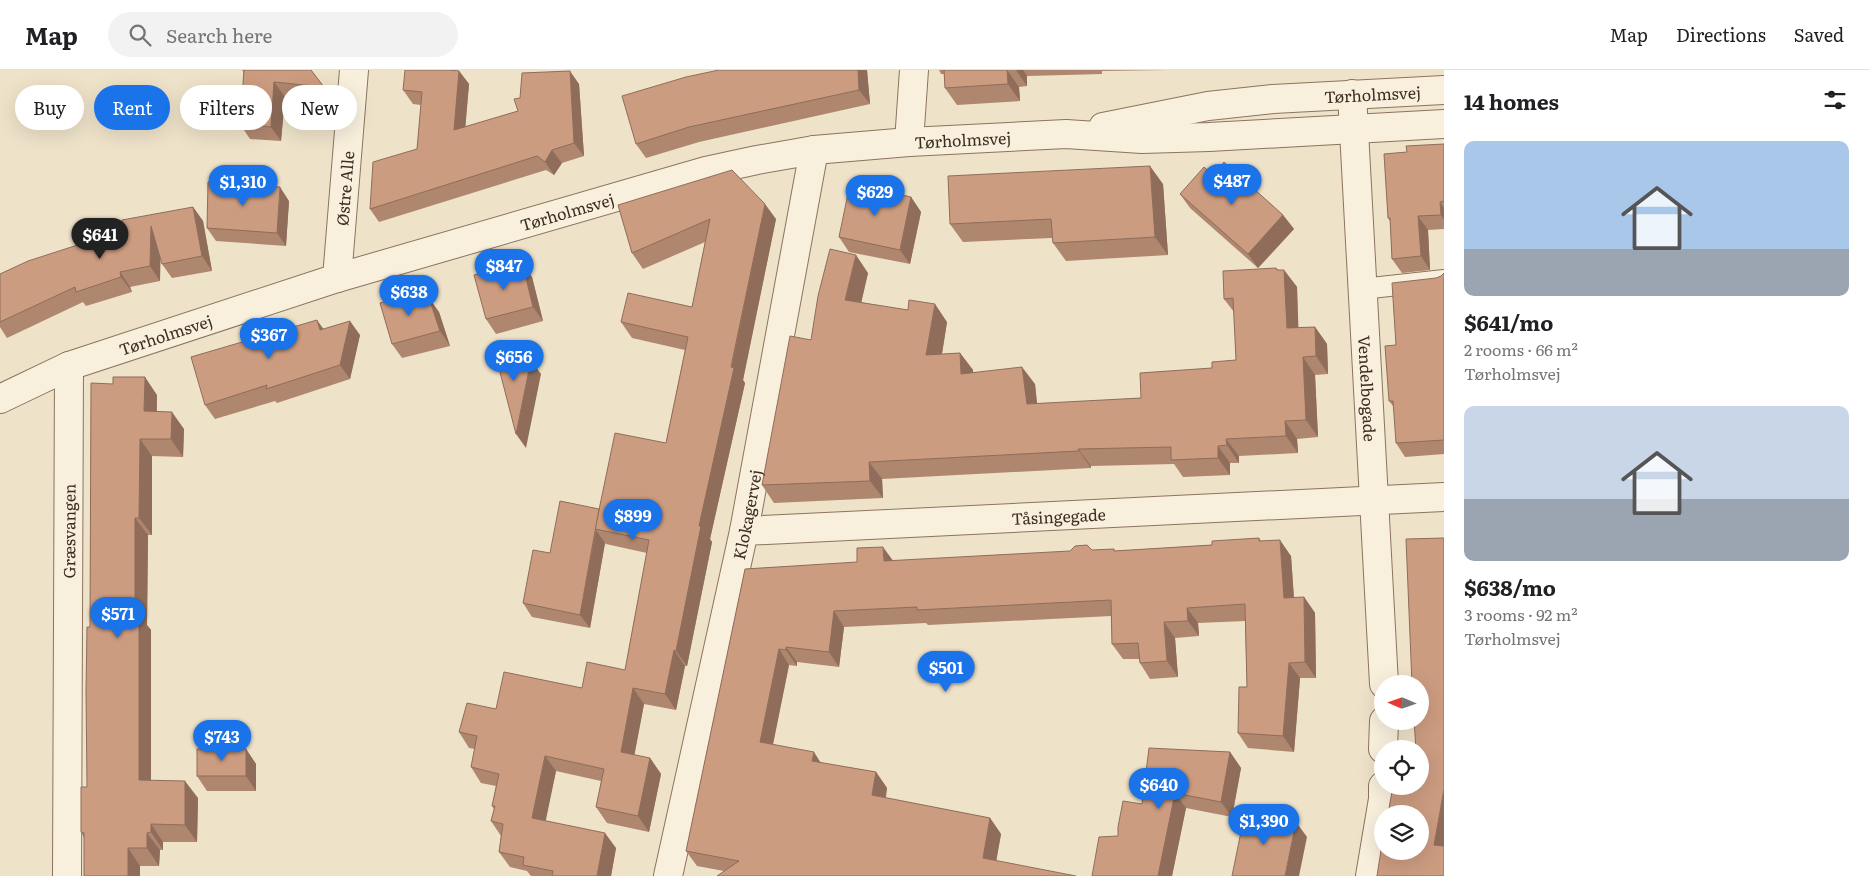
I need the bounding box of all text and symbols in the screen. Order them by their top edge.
search box [108,12,458,57]
text: Map [25,17,78,52]
icon: search [126,21,154,49]
text: Search here [166,21,272,49]
text: Map [1610,21,1648,48]
text: Directions [1676,21,1766,48]
text: Saved [1794,21,1844,48]
street label: Tørholmsvej [1323,79,1421,108]
chip: Buy [15,85,84,130]
chip: Rent [94,85,170,130]
chip: Filters [180,85,272,130]
chip: New [282,85,357,130]
text: 14 homes [1464,85,1559,116]
icon: filters [1821,86,1849,114]
street label: Tørholmsvej [914,125,1012,154]
street label: Østre Alle [329,150,359,227]
pin: $1,310 [202,164,284,207]
pin: $487 [1202,164,1262,206]
text: $487 [1213,168,1251,192]
text: $1,310 [220,169,266,193]
icon: home [1612,173,1702,263]
pin: $629 [845,174,905,217]
text: $629 [857,179,893,203]
street label: Tørholmsvej [517,186,617,236]
pin: $641 [70,218,130,260]
text: $641 [82,222,118,246]
pin: $847 [474,248,534,291]
text: $847 [486,253,522,277]
pin: $638 [379,274,439,317]
text: $638 [390,279,428,303]
text: $641/mo [1464,306,1553,337]
street label: Tørholmsvej [116,308,215,361]
pin: $367 [239,318,299,360]
text: $367 [251,322,287,346]
street label: Vendelbogade [1353,335,1383,442]
text: 2 rooms · 66 m² [1464,337,1578,361]
pin: $656 [484,340,544,382]
text: $656 [496,344,532,368]
text: Tørholmsvej [1464,361,1561,385]
icon: home [1612,438,1702,528]
street label: Klokagervej [726,467,767,562]
street label: Græsvangen [56,483,81,579]
pin: $899 [603,498,663,541]
street label: Tåsingegade [1011,501,1106,530]
text: $899 [614,503,652,527]
text: $638/mo [1464,571,1556,602]
pin: $571 [88,596,148,639]
text: $571 [101,601,135,625]
text: 3 rooms · 92 m² [1464,602,1578,626]
text: Tørholmsvej [1464,626,1561,650]
pin: $501 [916,650,976,693]
text: $501 [929,655,963,679]
north arrow [1374,675,1429,730]
map controls [1374,675,1429,860]
pin: $743 [192,720,252,762]
text: $743 [204,724,240,748]
button: locate [1374,740,1429,795]
pin: $640 [1129,768,1189,810]
text: $640 [1140,772,1178,796]
pin: $1,390 [1223,804,1305,846]
button: layers [1374,805,1429,860]
text: $1,390 [1239,808,1289,832]

